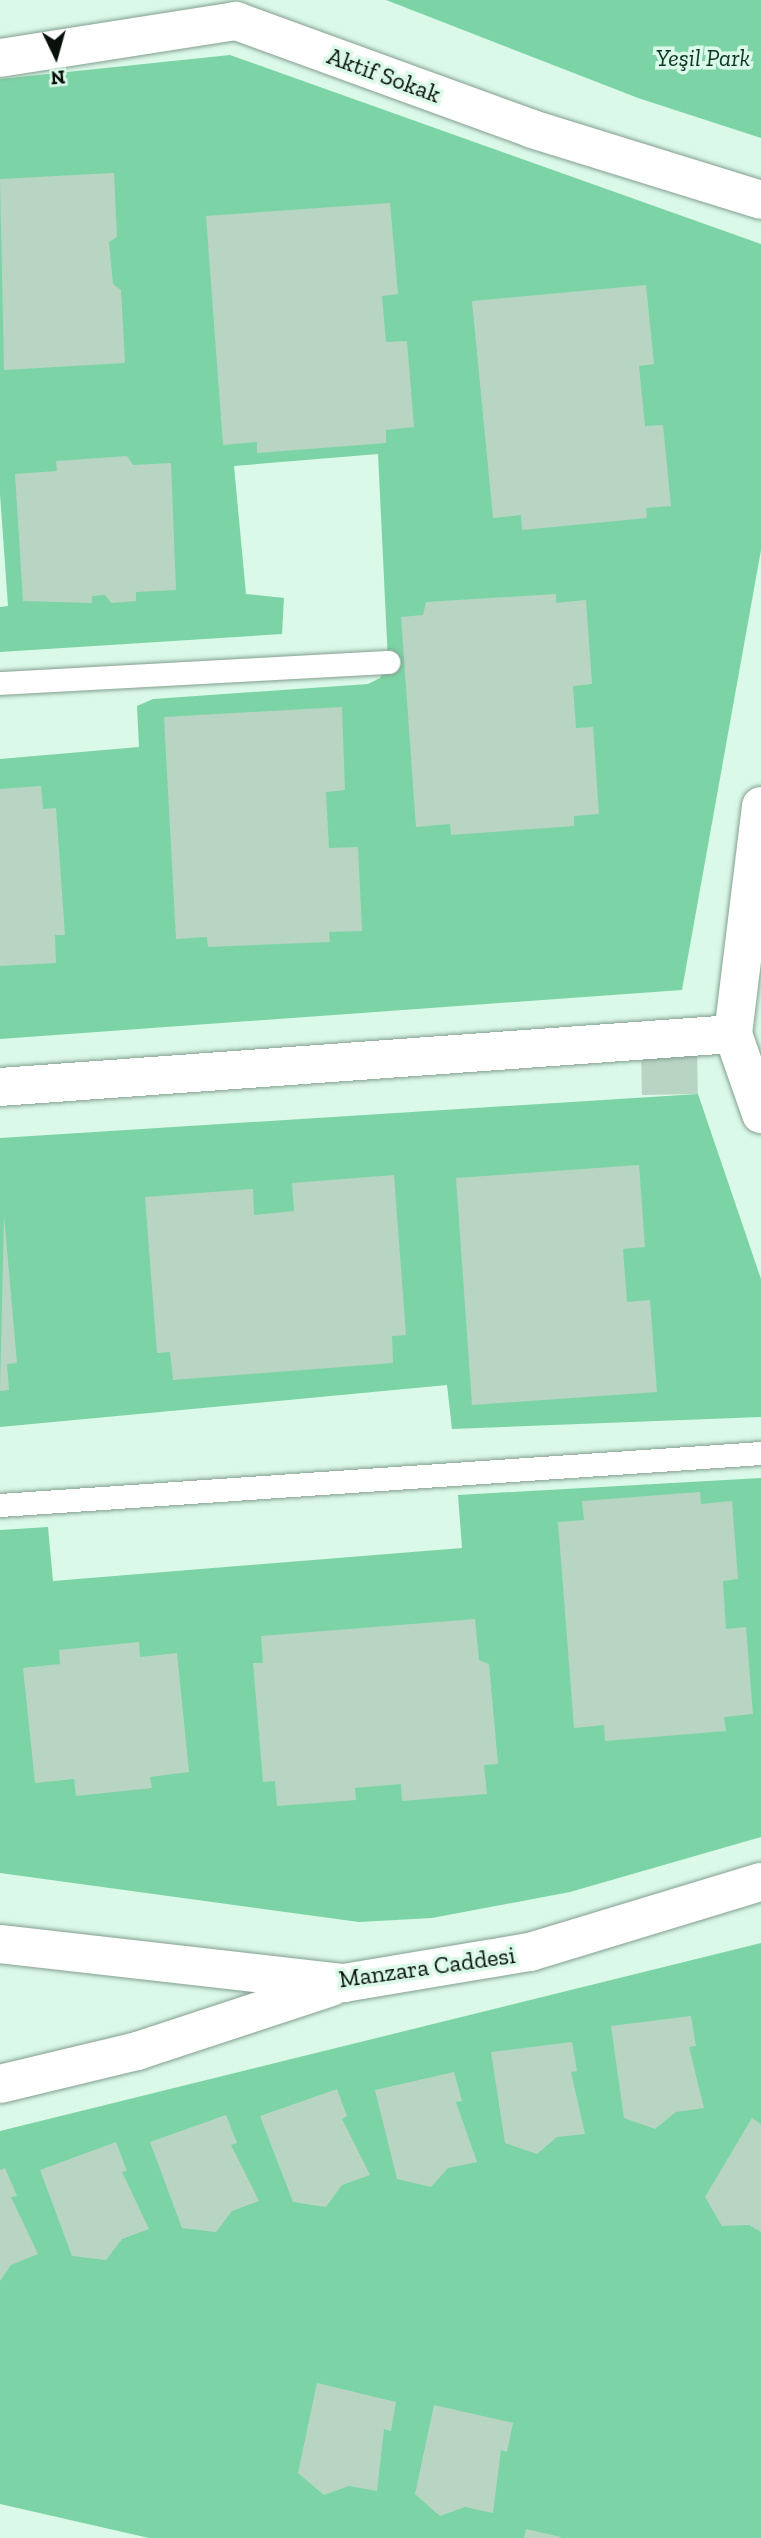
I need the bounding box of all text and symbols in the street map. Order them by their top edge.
north arrow [21,21,91,91]
street label: Aktif Sokak [323,41,445,109]
park label: Yeşil Park [656,44,750,72]
text: N [50,65,66,90]
street label: Manzara Caddesi [337,1940,517,1994]

